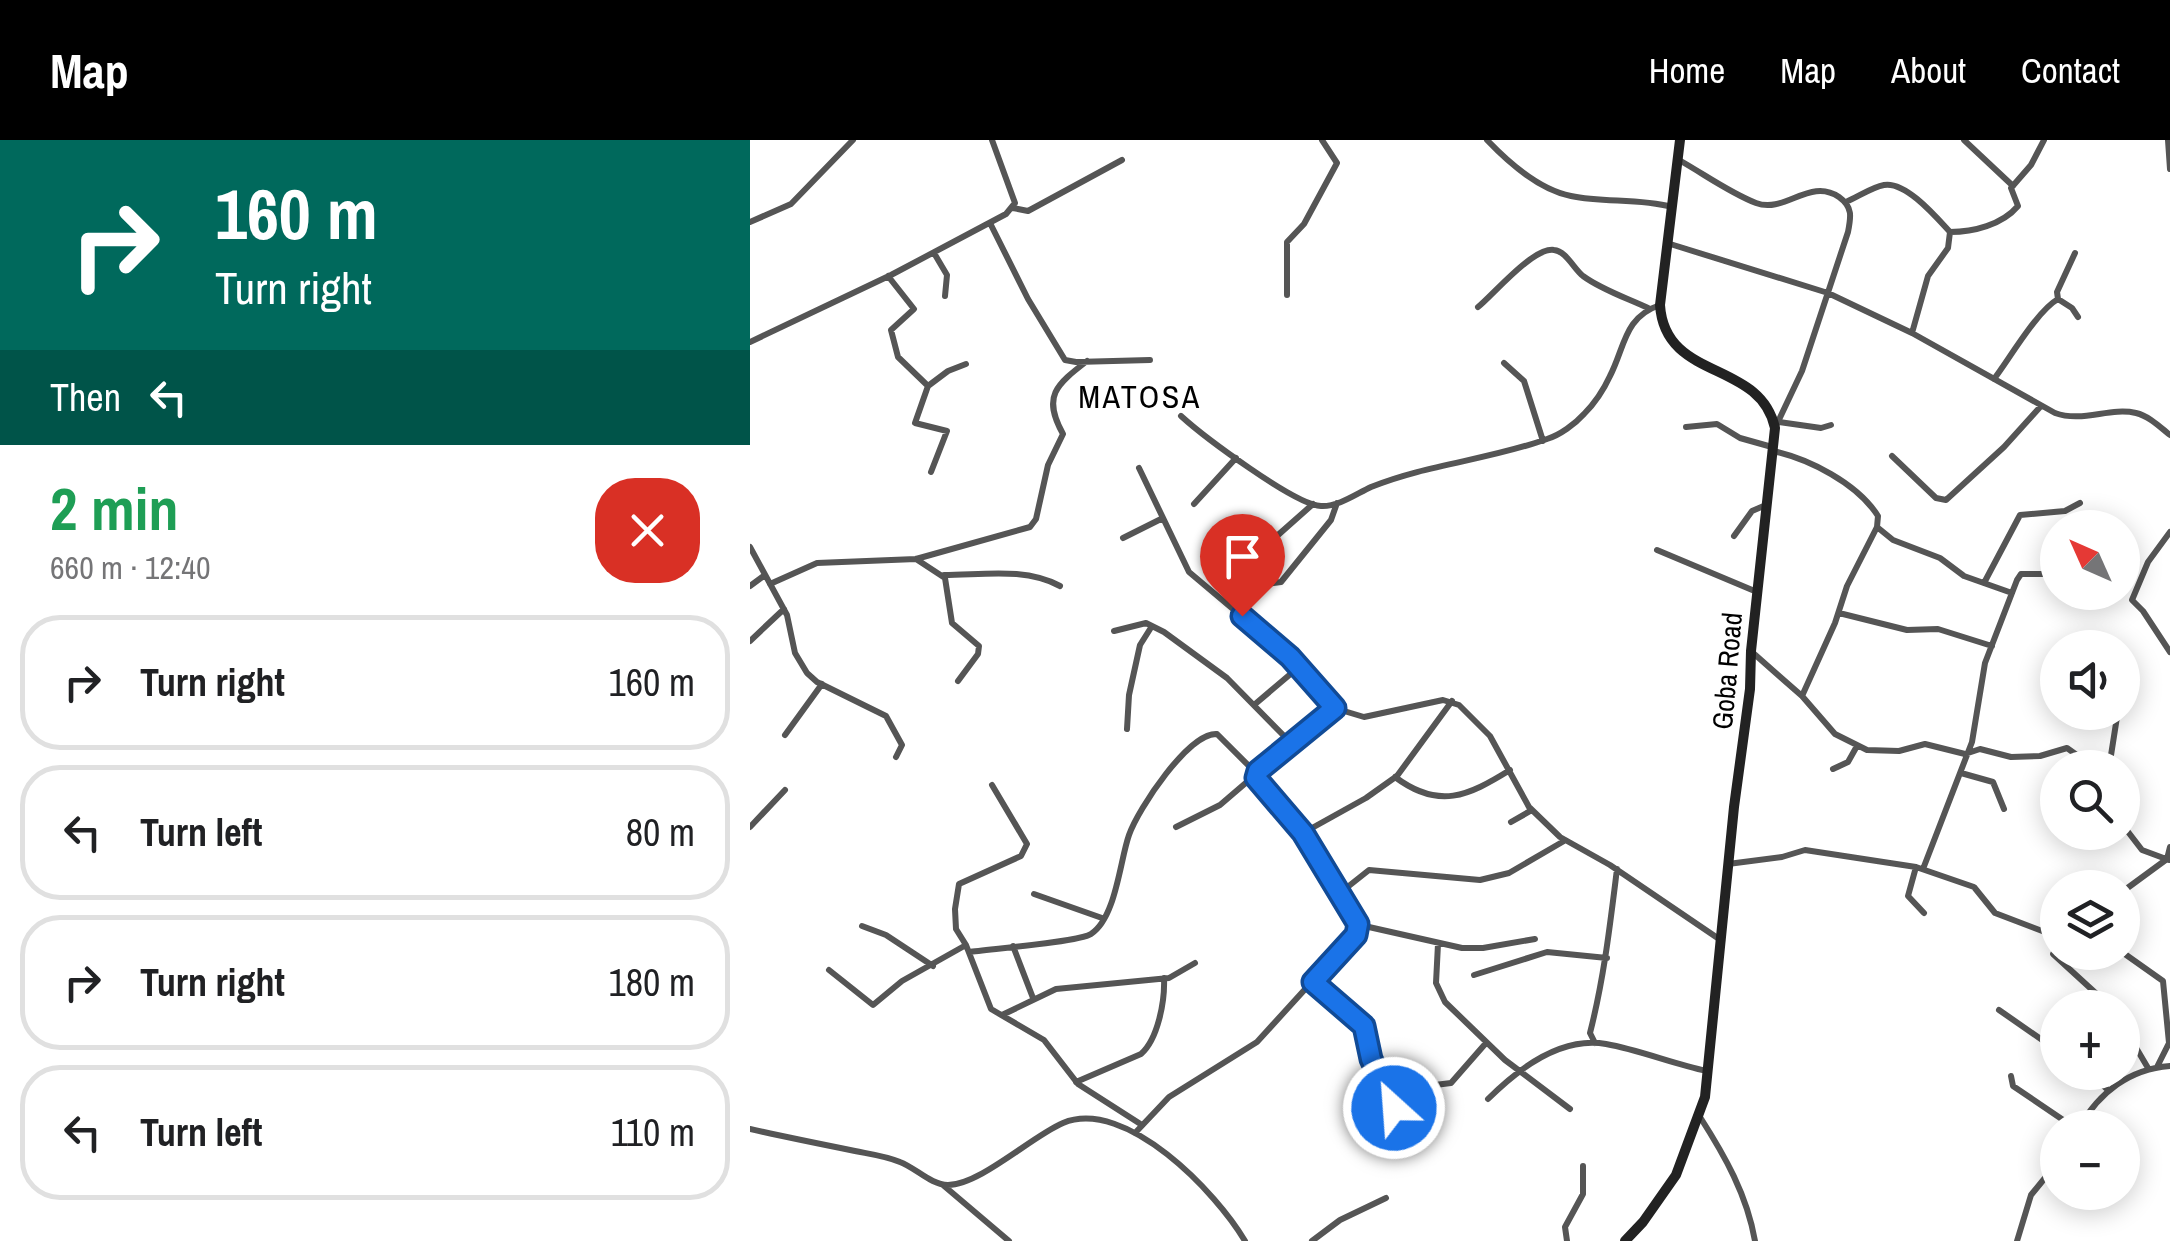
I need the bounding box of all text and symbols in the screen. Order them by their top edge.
text: Map [50,38,129,103]
text: Home [1649,47,1725,94]
text: Map [1780,47,1836,94]
text: About [1891,47,1966,94]
text: Contact [2021,47,2120,94]
text: 160 m [215,167,378,261]
icon: right [50,180,180,310]
text: Turn right [215,257,372,318]
icon: left [141,370,196,425]
text: Then [50,372,121,423]
district label: MATOSA [1078,375,1202,418]
text: 2 min [50,468,179,549]
button: close [595,478,700,583]
north arrow [2040,510,2140,610]
map controls [2040,510,2140,1210]
pin [1200,514,1285,617]
icon: arrive [1215,529,1270,584]
text: 660 m · 12:40 [50,546,210,589]
street label: Goba Road [1703,611,1751,731]
button: sound [2040,630,2140,730]
icon: right [55,655,110,710]
text: Turn right [140,657,285,708]
text: 160 m [608,657,695,708]
button: search [2040,750,2140,850]
icon: left [55,805,110,860]
text: Turn left [140,807,262,858]
text: 80 m [626,807,695,858]
button: layers [2040,870,2140,970]
icon: right [55,955,110,1010]
text: Turn right [140,957,285,1008]
text: 180 m [608,957,695,1008]
button: + [2040,990,2140,1090]
position arrow [1342,1056,1446,1160]
icon: left [55,1105,110,1160]
text: Turn left [140,1107,262,1158]
text: 110 m [611,1107,695,1158]
button: − [2040,1110,2140,1210]

